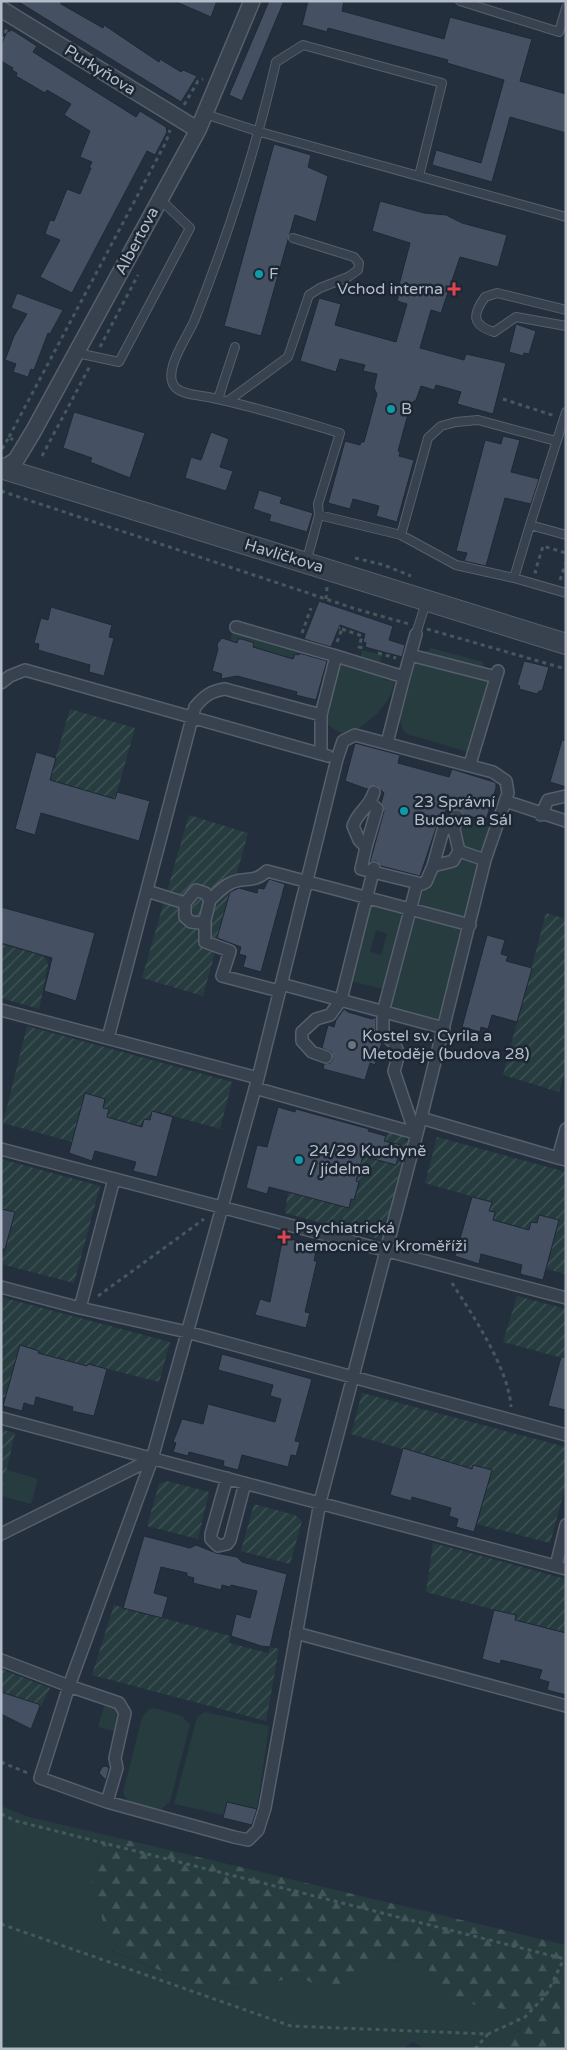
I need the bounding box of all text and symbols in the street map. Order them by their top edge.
street label: Purkyňova [61,40,139,100]
street label: Albertova [111,204,163,278]
place label: F [269,264,279,284]
marker: F [253,268,265,280]
place label: Vchod interna [337,279,443,299]
marker: Vchod interna [447,282,461,296]
place label: B [401,399,412,419]
marker: B [385,403,397,415]
street label: Havlíčkova [242,535,326,577]
place label: 23 Správní Budova a Sál [414,792,512,830]
marker: 23 Správní Budova a Sál [398,805,410,817]
place label: Kostel sv. Cyrila a Metoděje (budova 28) [362,1026,530,1064]
marker: Kostel sv. Cyrila a Metoděje (budova 28) [346,1039,358,1051]
place label: 24/29 Kuchyně / jídelna [309,1141,426,1179]
marker: 24/29 Kuchyně / jídelna [293,1154,305,1166]
place label: Psychiatrická nemocnice v Kroměříži [295,1218,467,1256]
marker: Psychiatrická nemocnice v Kroměříži [277,1230,291,1244]

